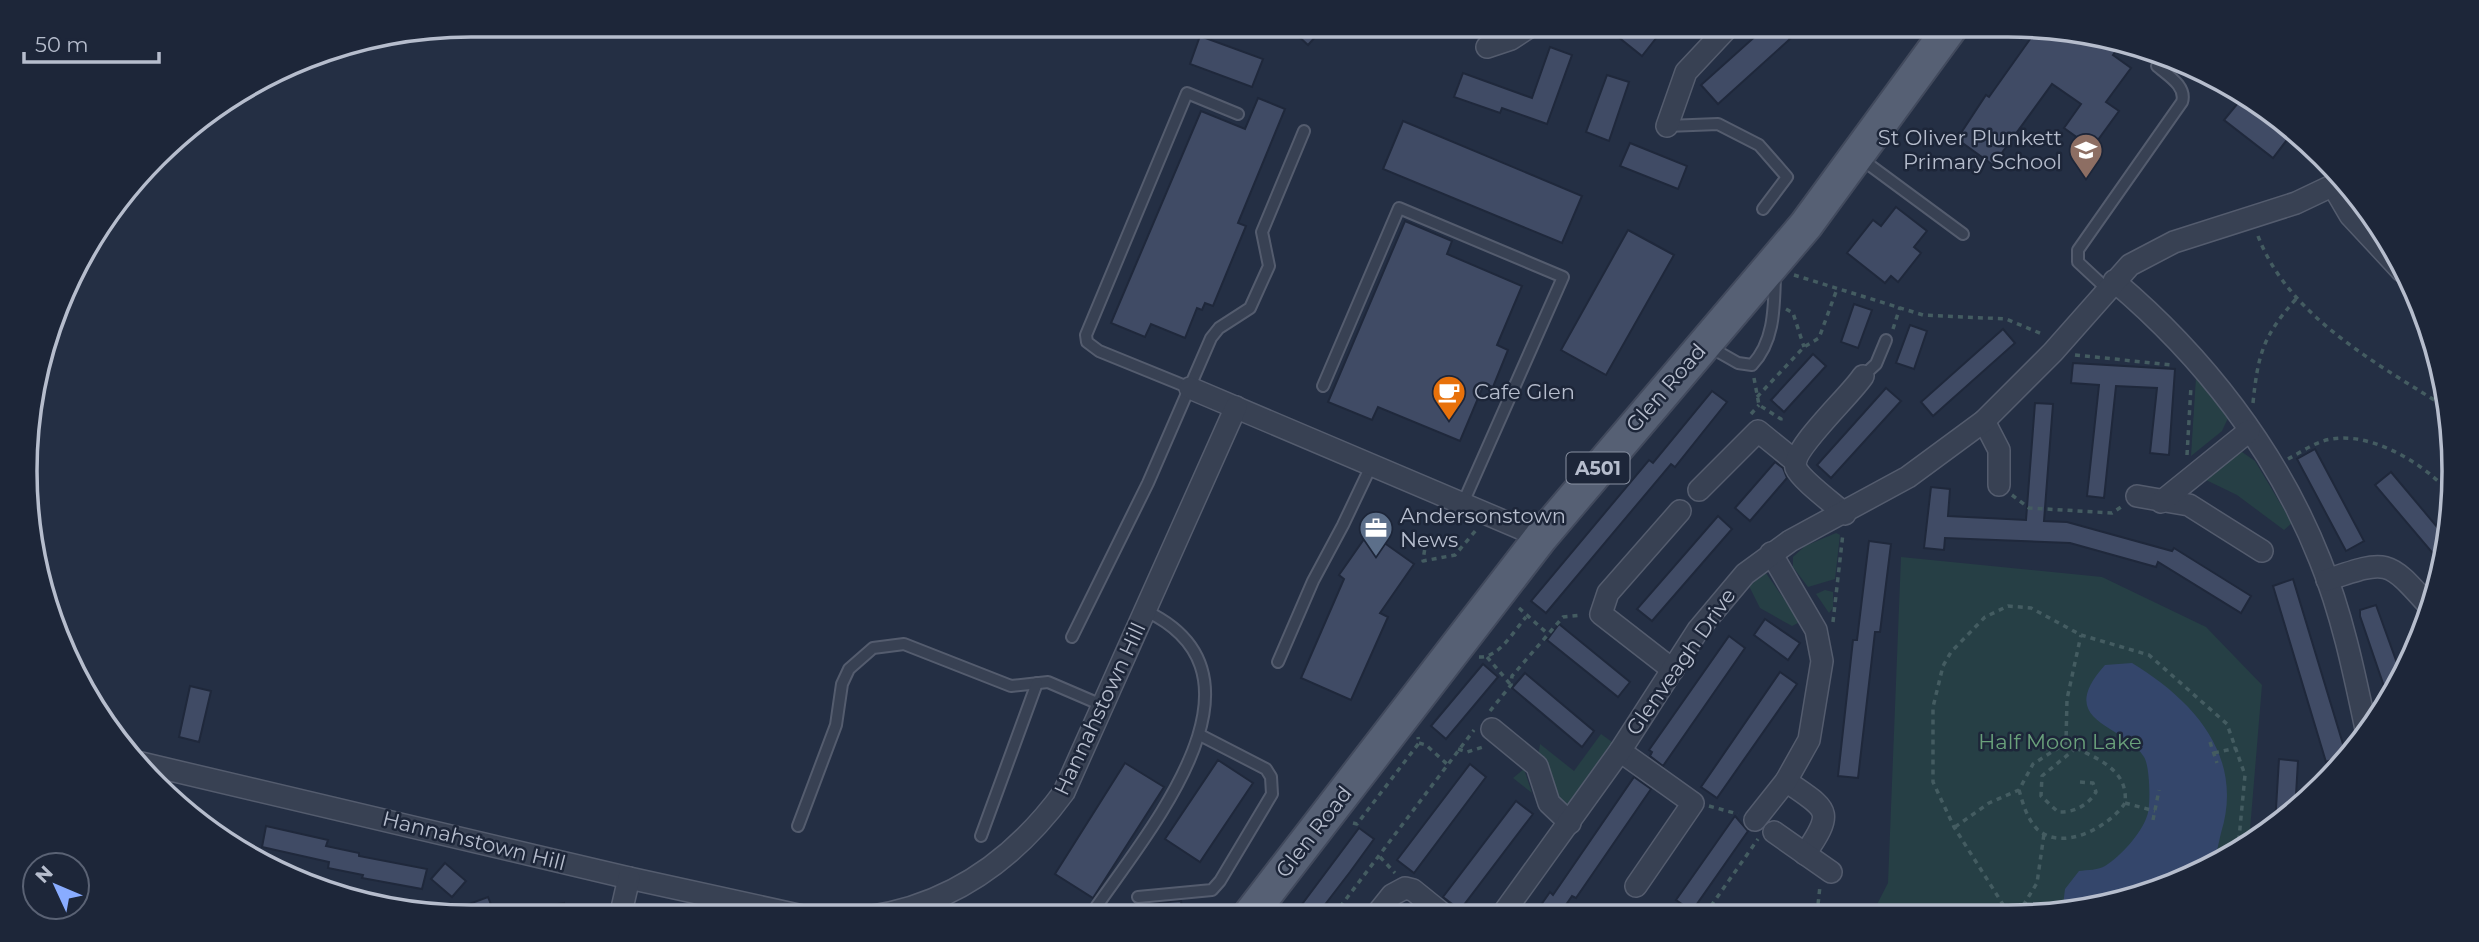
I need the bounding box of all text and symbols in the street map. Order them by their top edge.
scale bar [24,21,159,65]
text: 50 m [35,32,89,57]
place label: St Oliver Plunkett Primary School [1878,125,2062,174]
school or university icon: St Oliver Plunkett Primary School [2067,131,2105,180]
street label: Glen Road [1620,338,1711,437]
cafe icon: Cafe Glen [1430,373,1468,422]
place label: Cafe Glen [1474,379,1575,404]
road number: A501 [1566,453,1630,484]
place label: Andersonstown News [1400,503,1566,552]
office icon: Andersonstown News [1357,509,1395,558]
street label: Glenveagh Drive [1621,583,1741,740]
street label: Hannahstown Hill [1049,618,1151,799]
park label: Half Moon Lake [1978,729,2142,754]
street label: Glen Road [1270,781,1357,882]
street label: Hannahstown Hill [380,806,568,875]
north arrow [21,851,91,921]
text: N [31,861,58,888]

